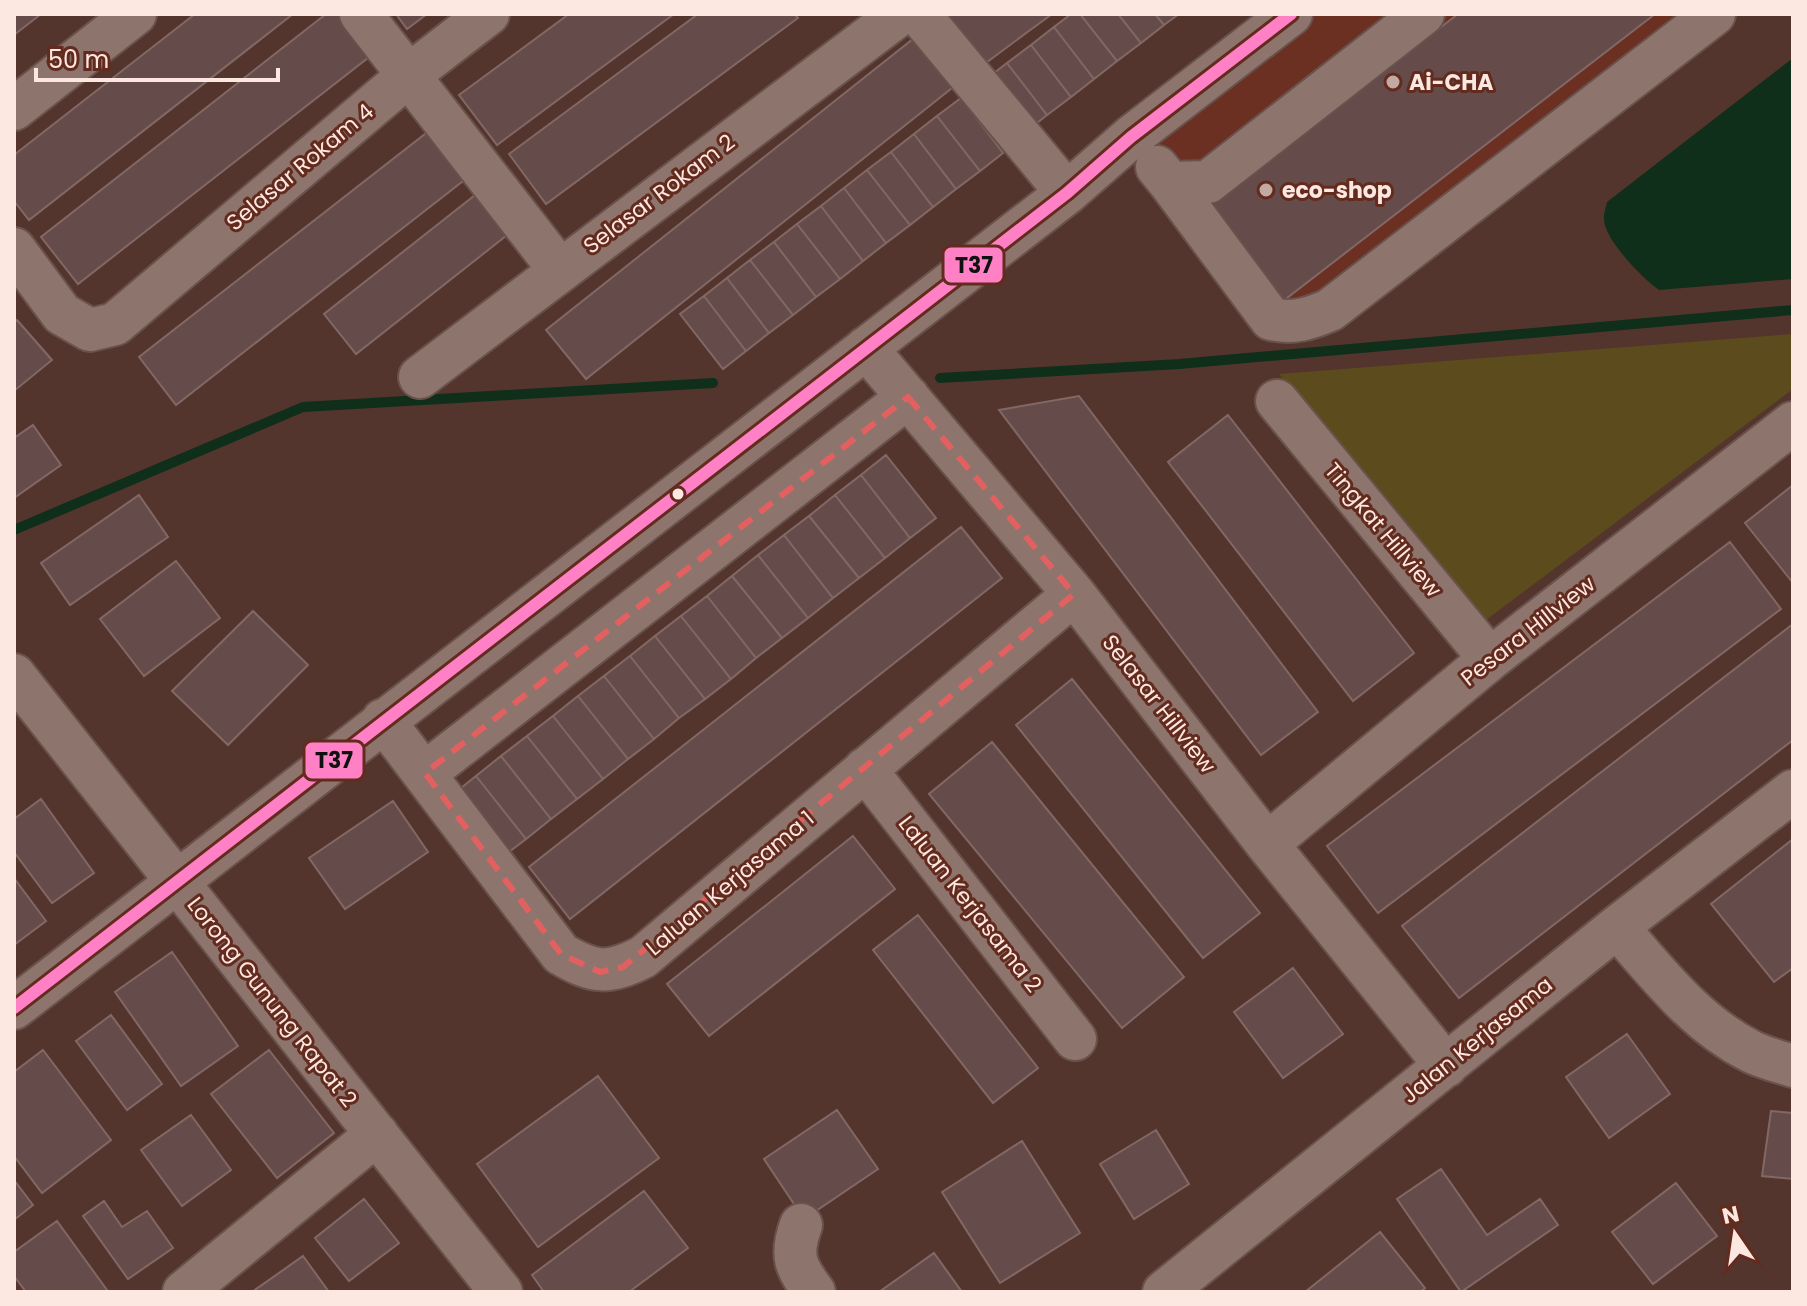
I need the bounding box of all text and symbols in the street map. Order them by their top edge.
scale bar [36,32,278,82]
text: 50 m [48,43,109,76]
place label: Ai-CHA [1409,67,1494,98]
marker: Ai-CHA [1384,73,1402,91]
street label: Selasar Rokam 4 [220,96,380,238]
street label: Selasar Rokam 2 [577,127,741,261]
place label: eco-shop [1282,175,1392,206]
marker: eco-shop [1257,181,1275,199]
line badge: T37 [943,246,1004,284]
text: T37 [955,250,993,281]
street label: Tingkat Hillview [1317,456,1449,604]
unlabelled marker [670,486,686,502]
street label: Pesara Hillview [1454,569,1602,693]
street label: Selasar Hillview [1095,628,1223,780]
line badge: T37 [304,741,364,780]
text: T37 [315,745,353,776]
street label: Laluan Kerjasama 1 [639,803,821,963]
street label: Laluan Kerjasama 2 [891,809,1049,999]
street label: Lorong Gunung Rapat 2 [180,890,364,1114]
street label: Jalan Kerjasama [1395,969,1559,1111]
north arrow [1695,1194,1775,1274]
text: N [1719,1198,1742,1232]

